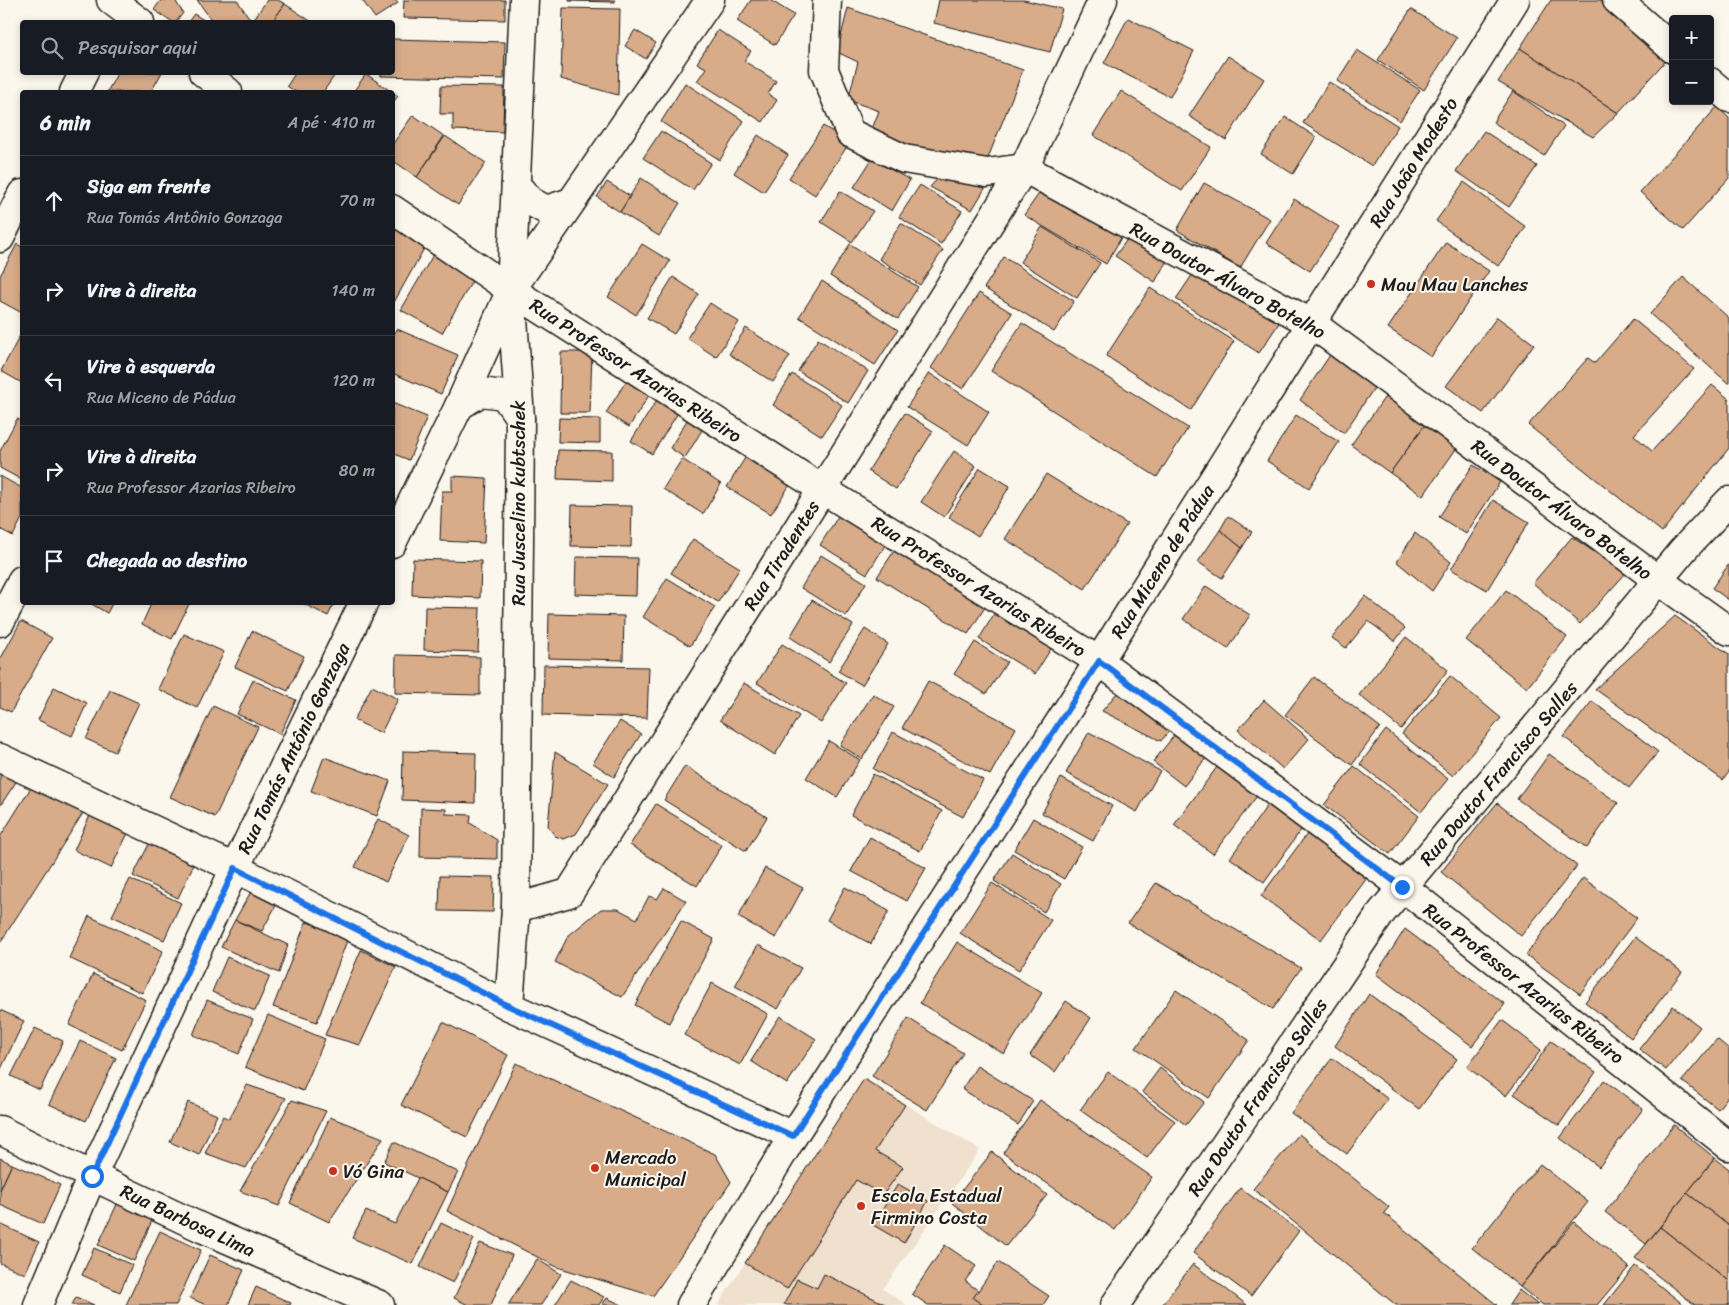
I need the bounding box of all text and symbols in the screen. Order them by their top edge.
map controls [1669,15,1714,105]
button: + [1669,15,1714,60]
search box [20,20,395,75]
text: Pesquisar aqui [78,31,197,64]
icon: search [38,34,66,62]
button: − [1669,60,1714,105]
street label: Rua João Modesto [1360,90,1467,234]
text: 6 min [40,104,91,142]
text: A pé · 410 m [288,108,375,137]
text: Siga em frente [87,170,210,203]
text: 70 m [339,186,375,215]
icon: ahead [40,187,68,215]
text: Rua Tomás Antônio Gonzaga [87,203,282,232]
street label: Rua Doutor Álvaro Botelho [1124,213,1332,348]
place label: Mau Mau Lanches [1381,268,1528,301]
text: Vire à direita [87,274,196,307]
text: 140 m [332,276,375,305]
icon: right [40,277,68,305]
marker: Mau Mau Lanches [1365,278,1377,290]
street label: Rua Professor Azarias Ribeiro [523,289,749,452]
text: Vire à esquerda [87,350,215,383]
text: 120 m [332,366,375,395]
icon: left [40,367,68,395]
text: Rua Miceno de Pádua [87,383,236,412]
street label: Rua Juscelino kubtschek [502,400,535,606]
street label: Rua Doutor Álvaro Botelho [1464,430,1660,589]
text: Vire à direita [87,440,196,473]
text: 80 m [339,456,375,485]
icon: right [40,457,68,485]
text: Rua Professor Azarias Ribeiro [87,473,296,502]
street label: Rua Miceno de Pádua [1102,477,1223,645]
street label: Rua Tiradentes [734,493,829,617]
street label: Rua Professor Azarias Ribeiro [865,507,1093,666]
text: Chegada ao destino [87,544,247,577]
icon: arrive [40,547,68,575]
street label: Rua Tomás Antônio Gonzaga [228,636,359,860]
street label: Rua Doutor Francisco Salles [1411,673,1586,873]
route end [1391,876,1414,899]
street label: Rua Professor Azarias Ribeiro [1416,894,1632,1073]
street label: Rua Doutor Francisco Salles [1179,991,1336,1203]
place label: Mercado Municipal [605,1141,686,1196]
place label: Vó Gina [343,1155,405,1188]
marker: Mercado Municipal [589,1162,601,1174]
route start [81,1165,104,1188]
marker: Vó Gina [327,1165,339,1177]
street label: Rua Barbosa Lima [115,1175,261,1266]
place label: Escola Estadual Firmino Costa [871,1179,1002,1234]
marker: Escola Estadual Firmino Costa [855,1200,867,1212]

